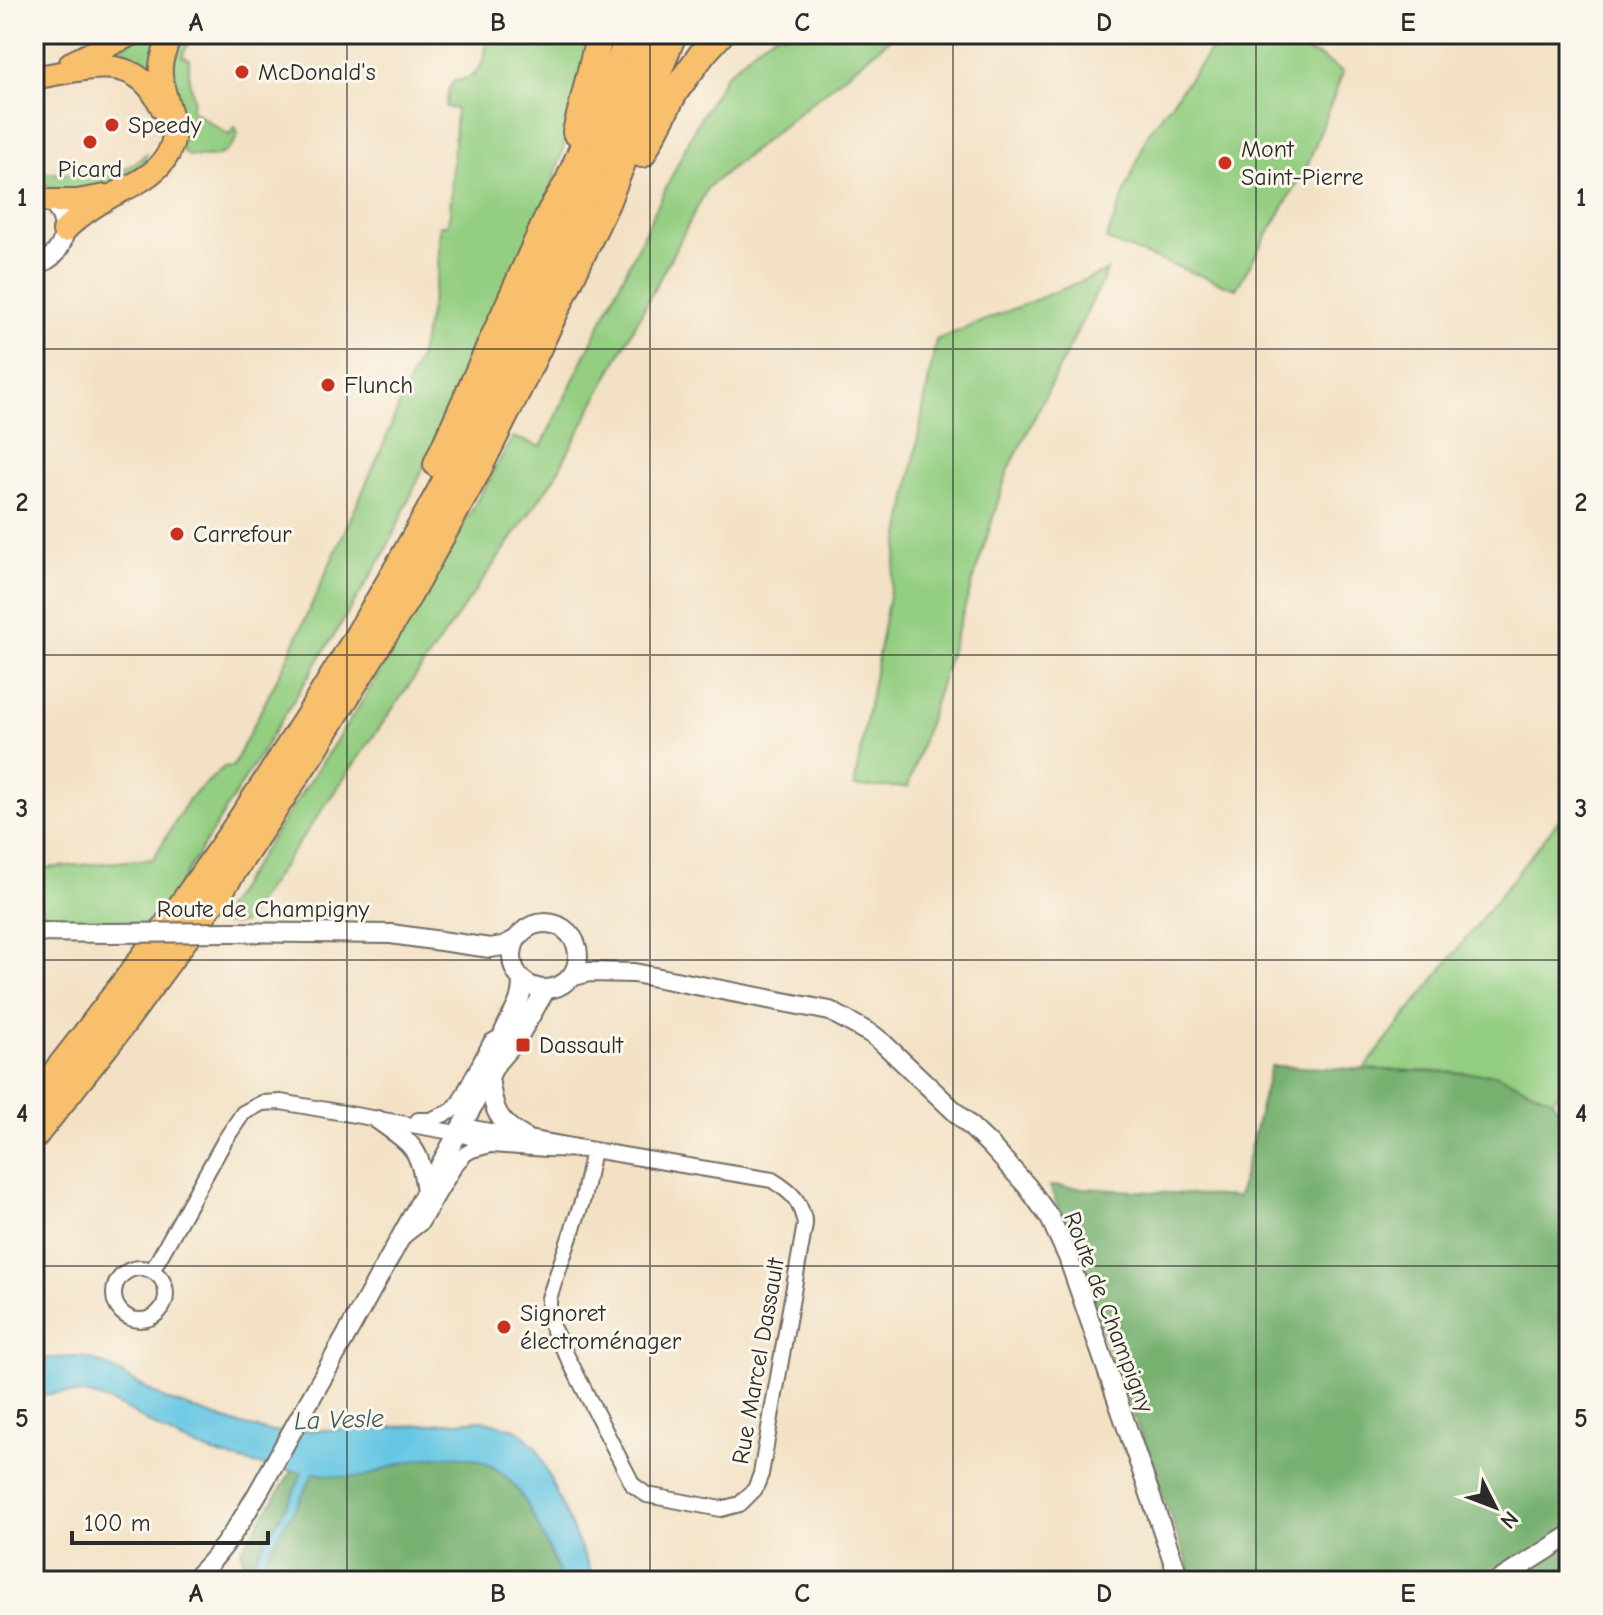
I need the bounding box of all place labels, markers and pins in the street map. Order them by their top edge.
place label: McDonald's [258,58,376,86]
marker: McDonald's [233,63,251,81]
place label: Speedy [128,111,202,139]
marker: Speedy [103,116,121,134]
marker: Picard [81,133,99,151]
place label: Mont Saint-Pierre [1241,135,1363,191]
marker: Mont Saint-Pierre [1216,154,1234,172]
place label: Picard [58,155,122,183]
place label: Flunch [344,371,413,399]
marker: Flunch [319,376,337,394]
place label: Carrefour [193,520,292,548]
marker: Carrefour [168,525,186,543]
place label: Dassault [539,1031,624,1059]
marker: Dassault [514,1036,532,1054]
place label: Signoret électroménager [520,1299,682,1355]
marker: Signoret électroménager [495,1318,513,1336]

